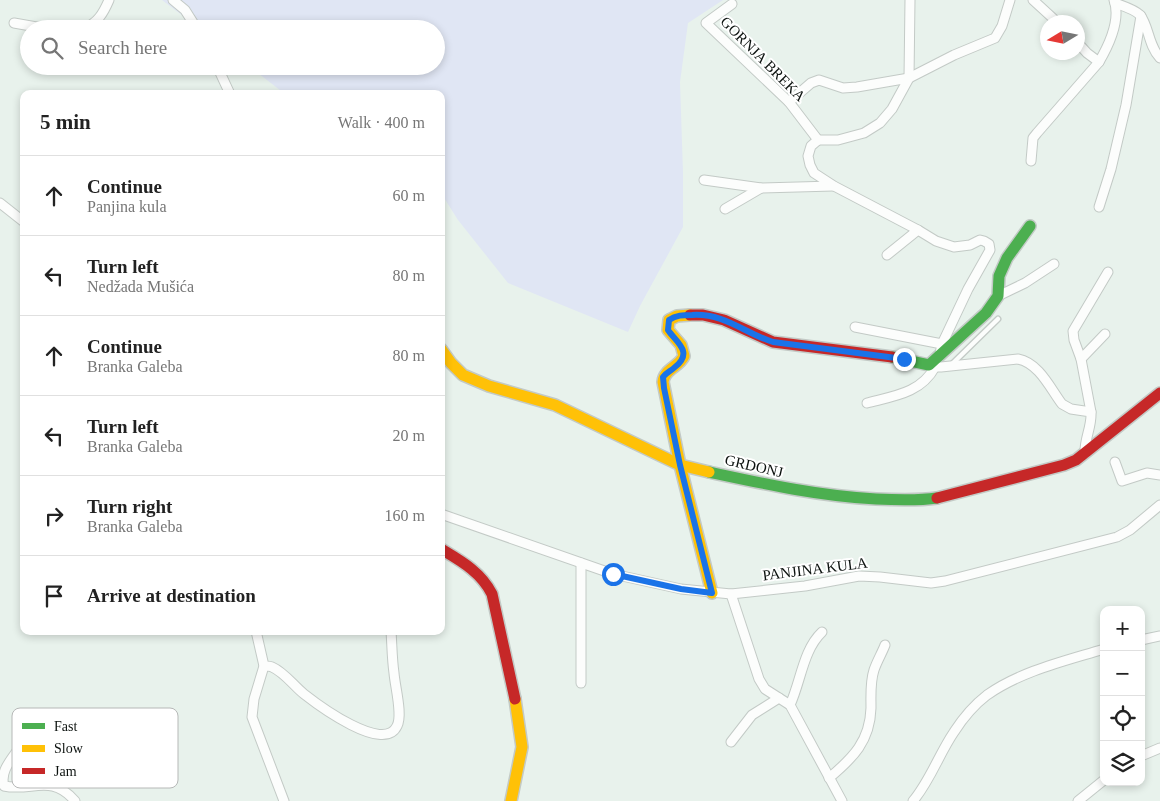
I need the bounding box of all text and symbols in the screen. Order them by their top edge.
street label: GORNJA BREKA [717,13,809,105]
north arrow [1040,15,1085,60]
search box [20,20,445,75]
icon: search [38,34,66,62]
text: Search here [78,37,167,58]
text: 5 min [40,110,91,134]
text: Walk · 400 m [338,114,425,131]
text: Continue [87,176,162,197]
icon: ahead [40,182,68,210]
text: 60 m [393,187,425,204]
text: Panjina kula [87,198,167,215]
text: Turn left [87,256,159,277]
icon: left [40,262,68,290]
text: 80 m [393,267,425,284]
text: Nedžada Mušića [87,278,194,295]
text: Continue [87,336,162,357]
icon: ahead [40,342,68,370]
text: 80 m [393,347,425,364]
route end [893,348,916,371]
text: Branka Galeba [87,358,183,375]
text: Turn left [87,416,159,437]
icon: left [40,422,68,450]
text: 20 m [393,427,425,444]
text: Branka Galeba [87,438,183,455]
street label: GRDONJ [723,452,785,480]
text: Turn right [87,496,172,517]
icon: right [40,502,68,530]
text: 160 m [385,507,425,524]
text: Branka Galeba [87,518,183,535]
street label: PANJINA KULA [762,555,869,583]
route start [602,563,625,586]
icon: arrive [40,582,68,610]
text: Arrive at destination [87,585,256,606]
map controls [1100,606,1145,786]
button: + [1100,606,1145,651]
button: − [1100,651,1145,696]
button: locate [1100,696,1145,741]
legend [12,708,178,788]
text: Fast [54,719,77,734]
text: Slow [54,741,84,756]
button: layers [1100,741,1145,786]
text: Jam [54,764,77,779]

